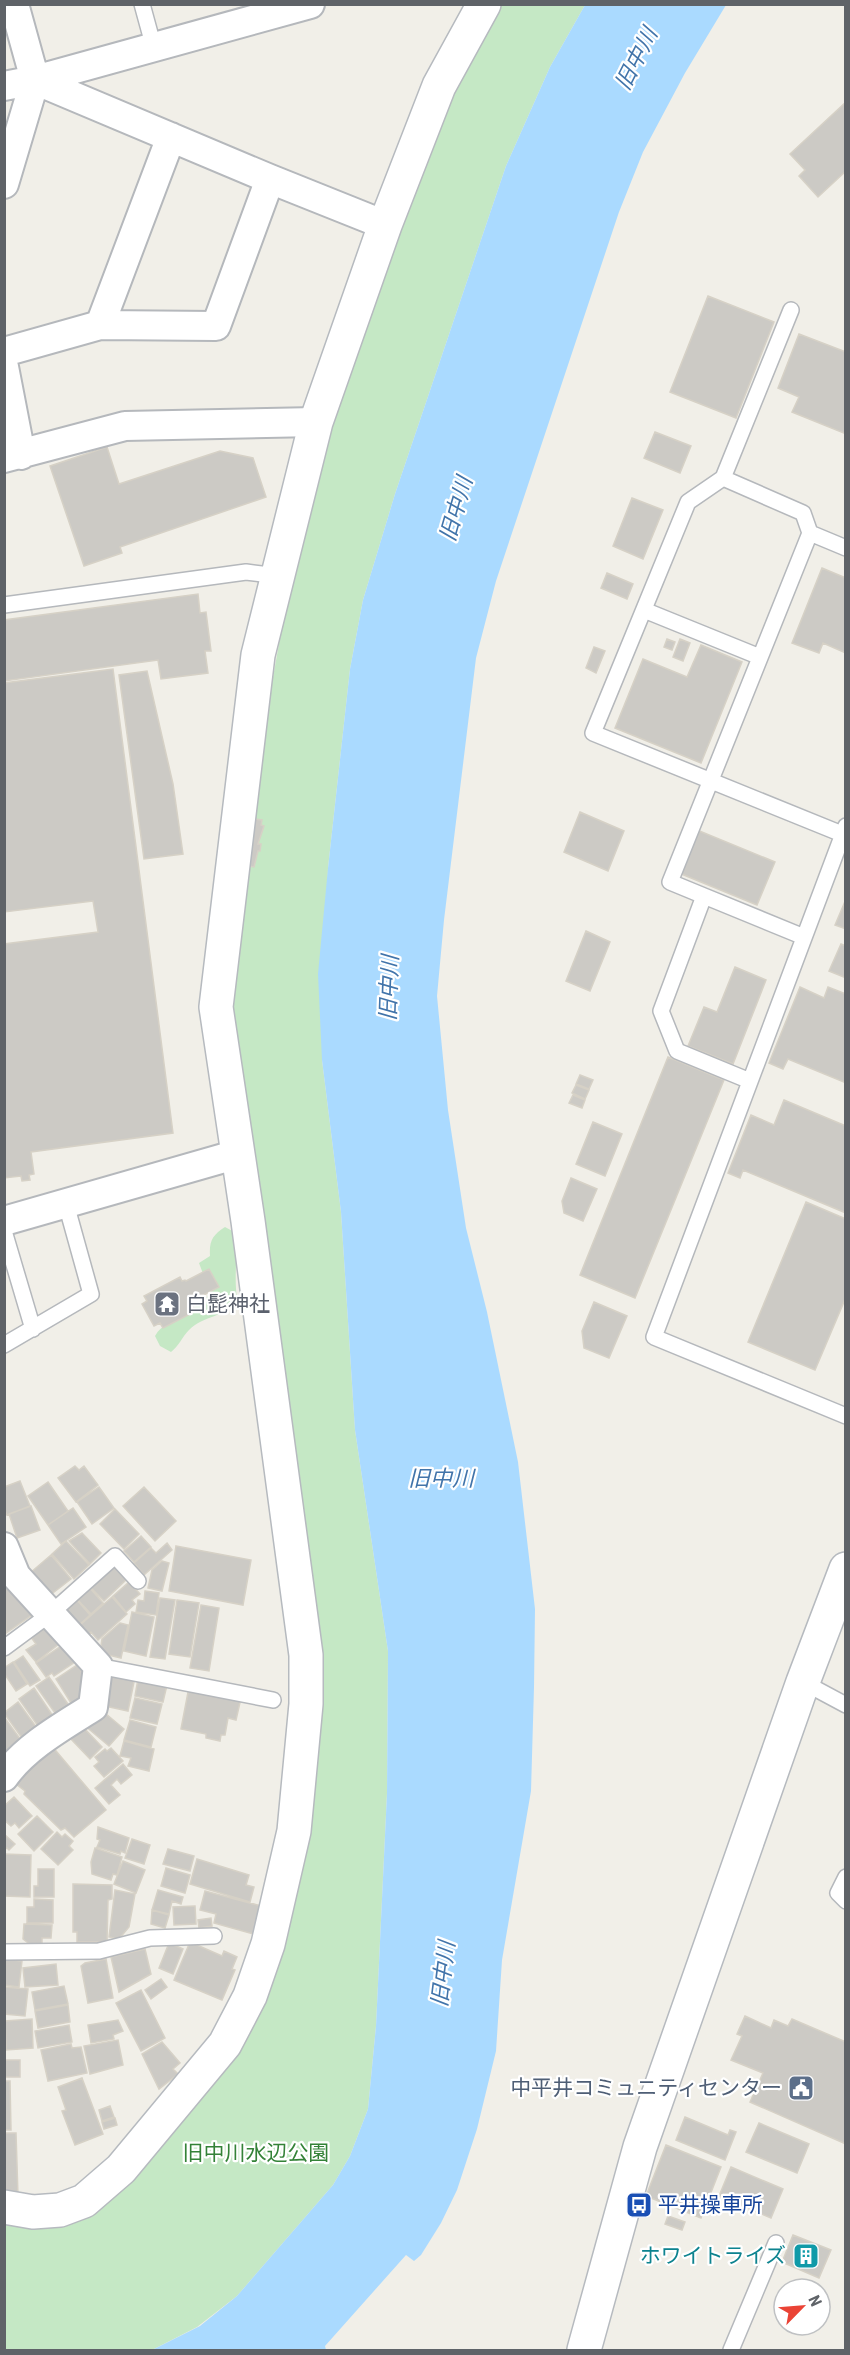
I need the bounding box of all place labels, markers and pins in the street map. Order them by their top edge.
temple icon: 白髭神社 [152,1289,182,1319]
place label: 白髭神社 [186,1292,270,1316]
public building icon: 中平井コミュニティセンター [786,2073,816,2103]
place label: 中平井コミュニティセンター [510,2076,782,2100]
bus stop icon: 平井操車所 [624,2190,654,2220]
place label: 平井操車所 [658,2193,763,2217]
building icon: ホワイトライズ [791,2241,821,2271]
place label: ホワイトライズ [640,2244,786,2268]

